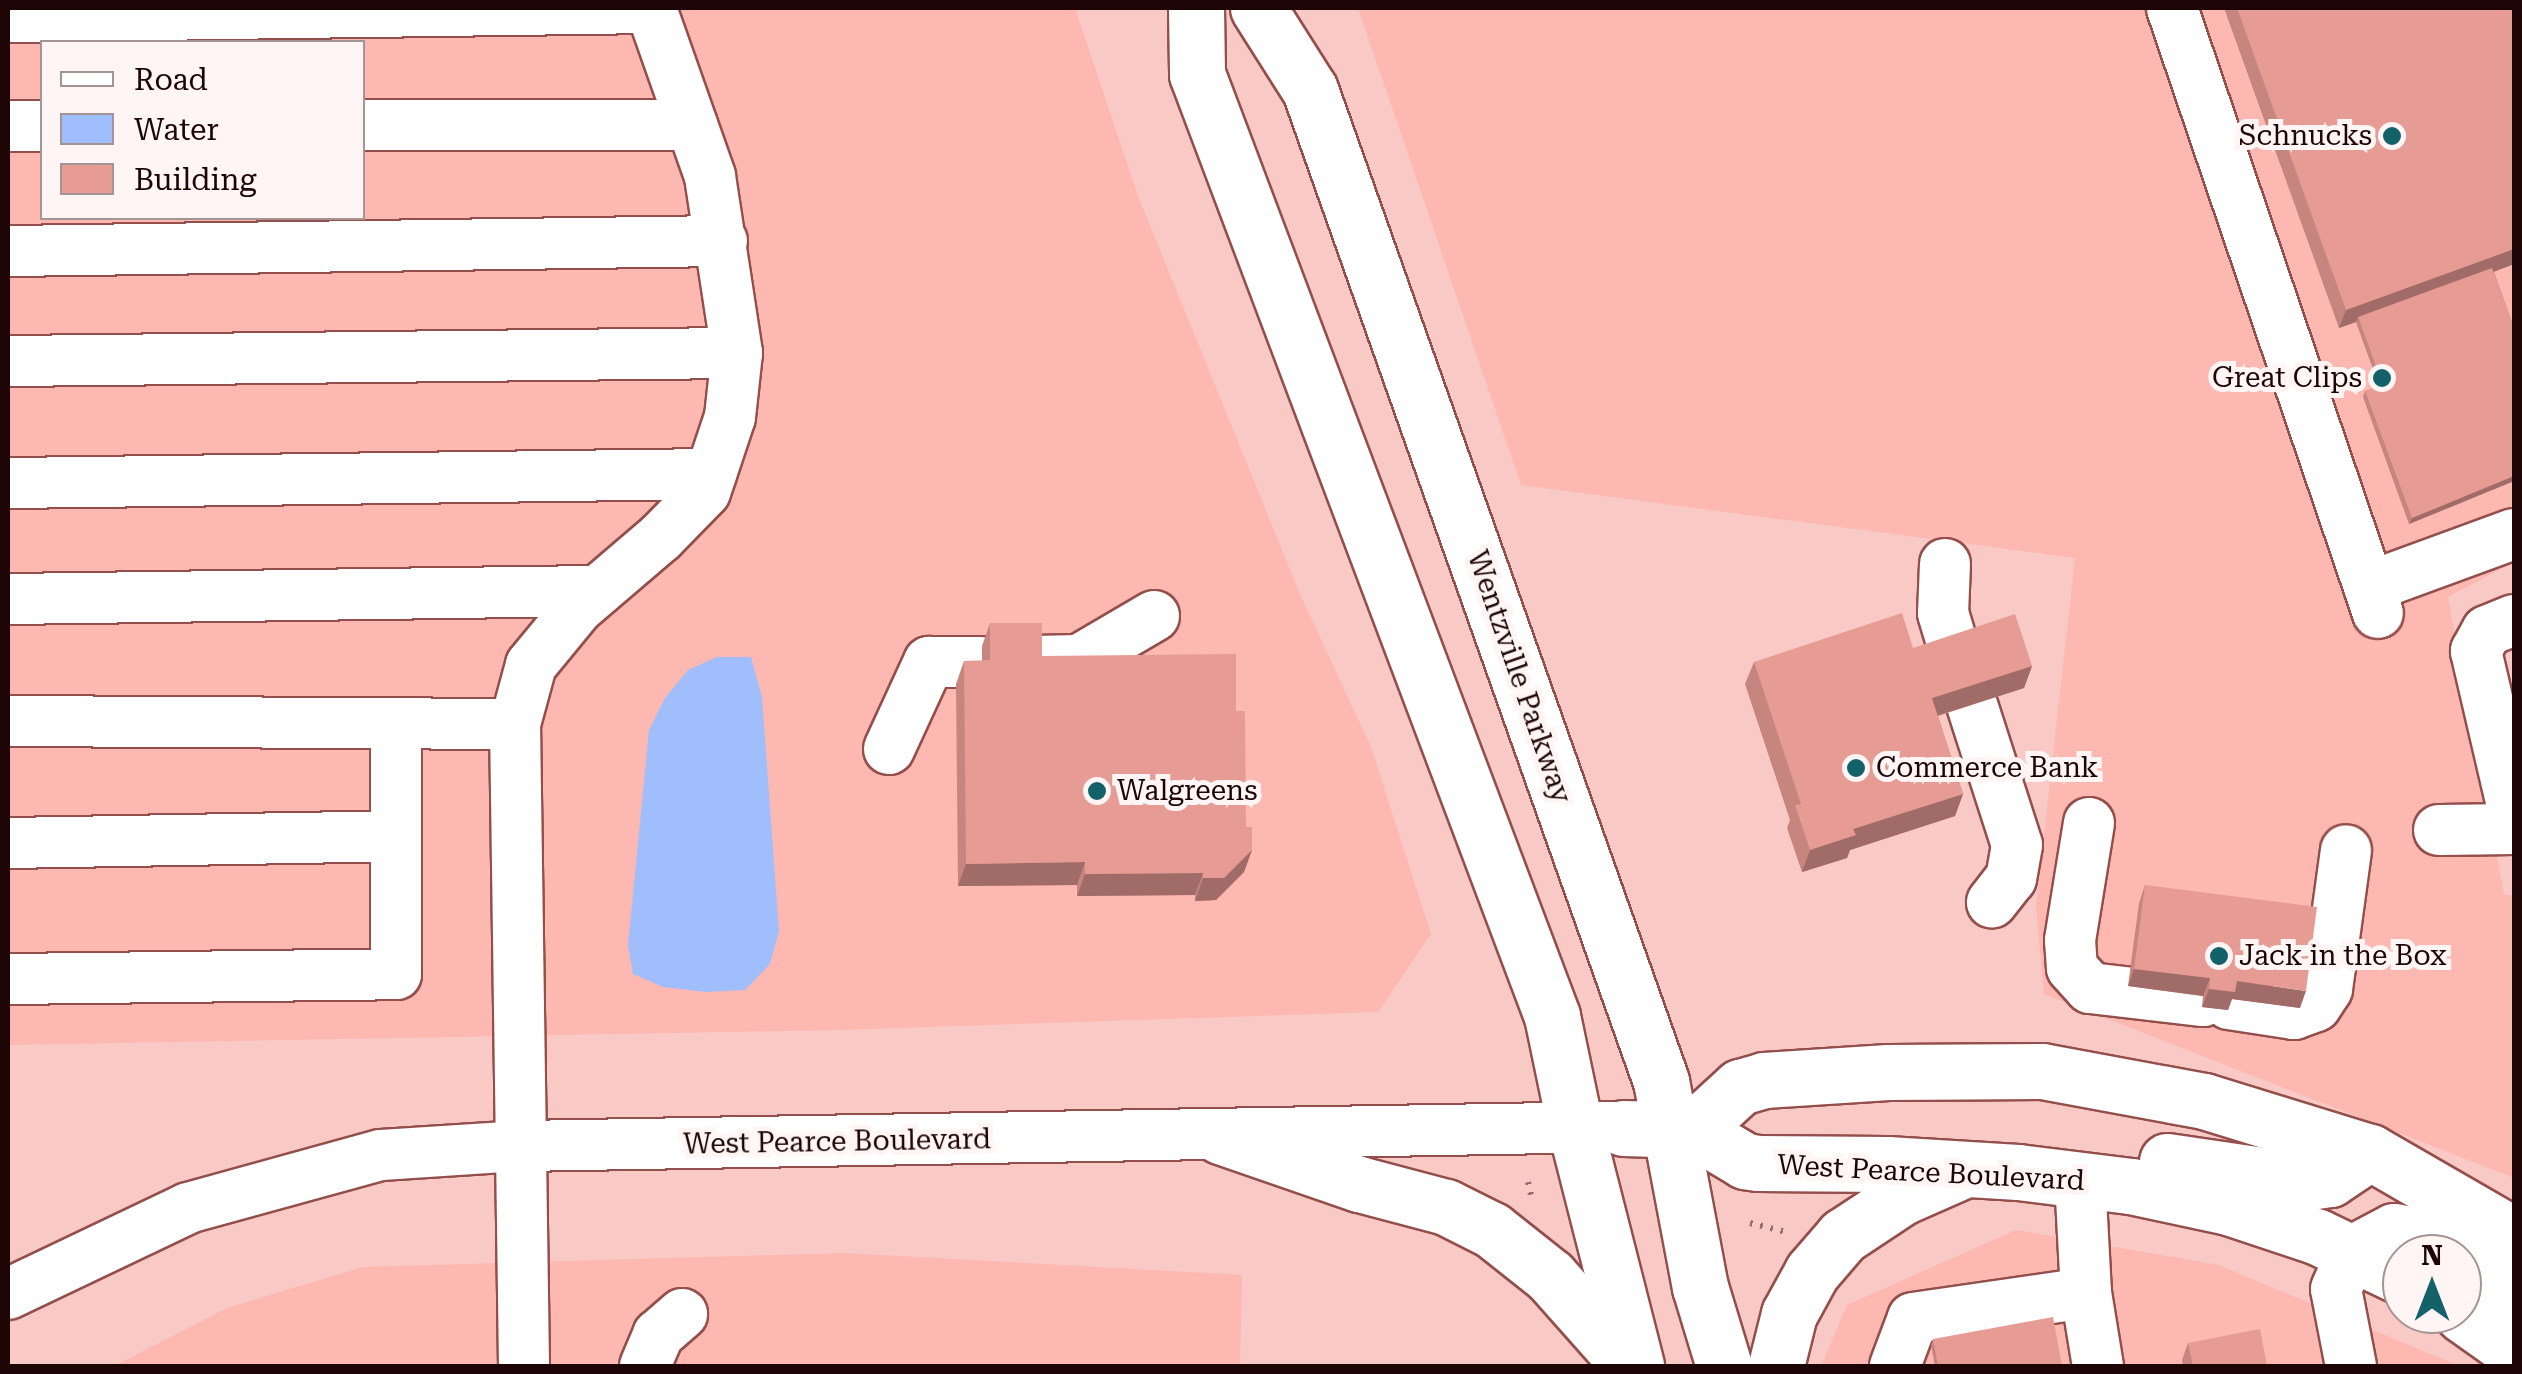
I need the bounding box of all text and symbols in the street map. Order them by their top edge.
legend [40,40,365,220]
text: Road [134,62,208,97]
text: Water [134,112,219,147]
place label: Schnucks [2239,119,2372,153]
marker: Schnucks [2381,125,2403,147]
text: Building [134,162,257,197]
place label: Great Clips [2212,361,2362,395]
marker: Great Clips [2371,367,2393,389]
street label: Wentzville Parkway [1460,546,1578,808]
place label: Commerce Bank [1876,751,2098,785]
marker: Commerce Bank [1845,757,1867,779]
place label: Walgreens [1117,774,1257,808]
marker: Walgreens [1086,780,1108,802]
place label: Jack in the Box [2239,939,2446,973]
marker: Jack in the Box [2208,945,2230,967]
street label: West Pearce Boulevard [683,1123,991,1161]
street label: West Pearce Boulevard [1776,1148,2086,1198]
north arrow [2382,1234,2482,1334]
text: N [2421,1239,2443,1272]

